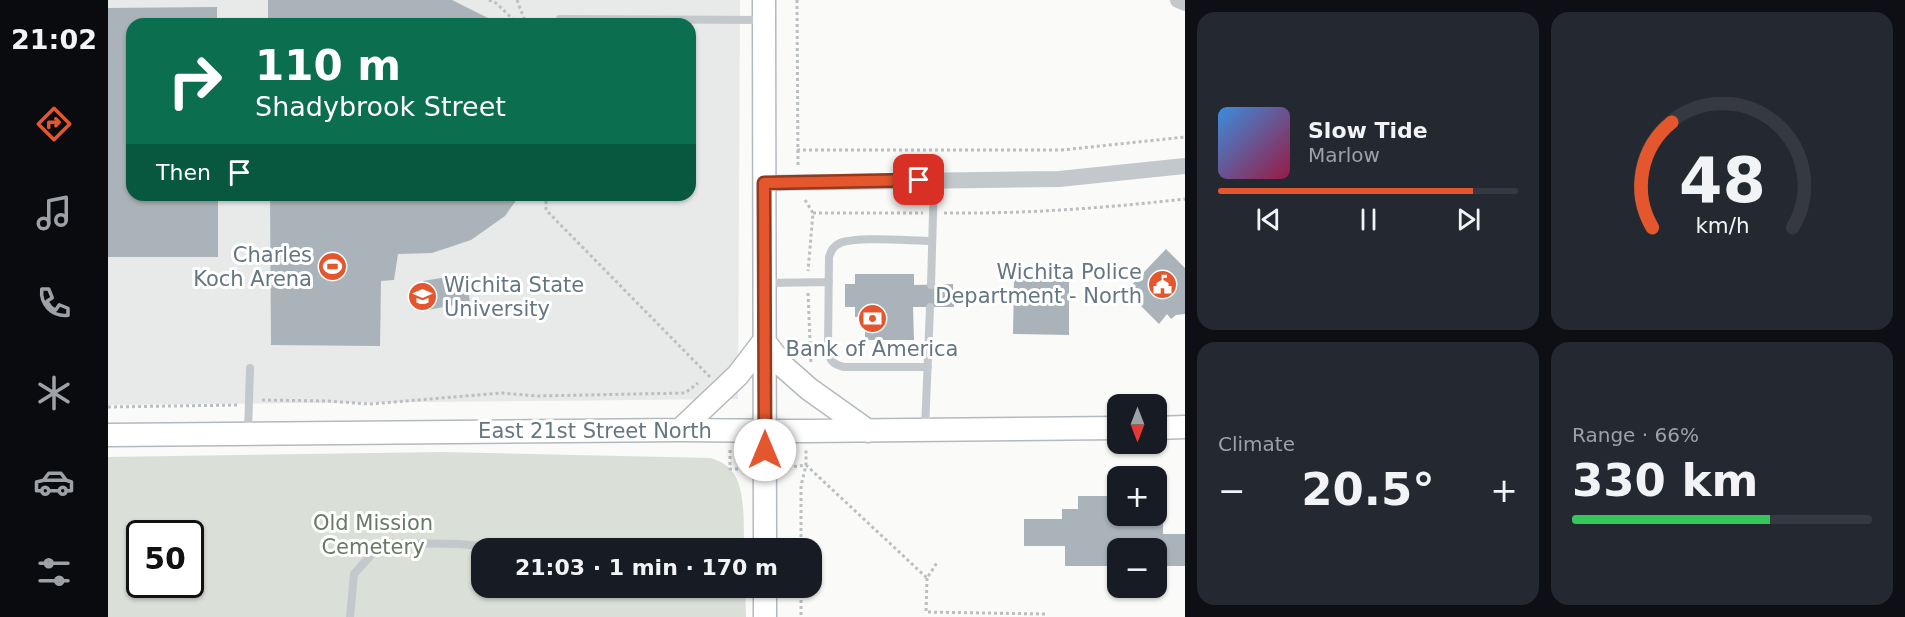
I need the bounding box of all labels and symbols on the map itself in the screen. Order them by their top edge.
pin [893,154,944,205]
place label: Charles Koch Arena [193,243,312,291]
sports icon: Charles Koch Arena [317,251,349,283]
place label: Wichita Police Department - North [935,260,1142,308]
public building icon: Wichita Police Department - North [1147,268,1179,300]
place label: Wichita State University [444,273,584,321]
school or university icon: Wichita State University [407,281,439,313]
bank icon: Bank of America [856,302,888,334]
place label: Bank of America [786,337,958,361]
north arrow [1107,394,1167,454]
position arrow [733,418,797,482]
street label: East 21st Street North [478,419,712,443]
park label: Old Mission Cemetery [313,511,433,559]
speed limit sign: 50 [126,520,204,598]

